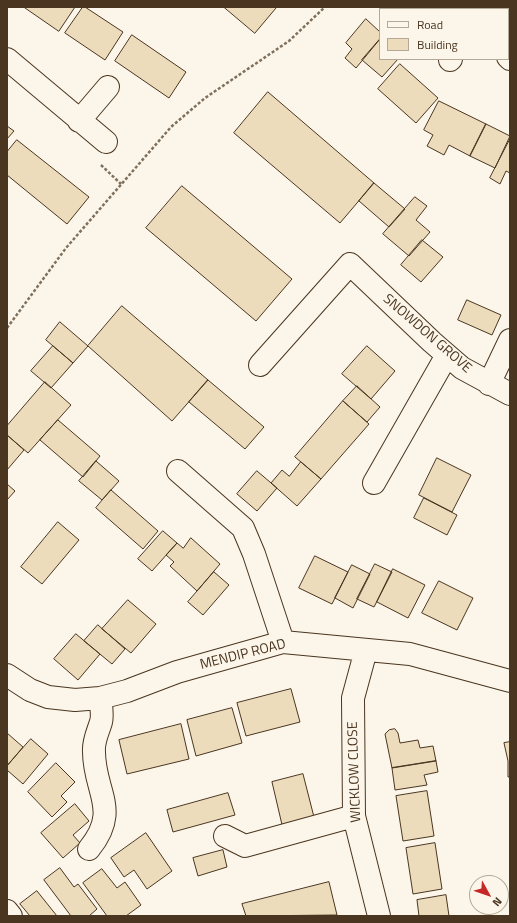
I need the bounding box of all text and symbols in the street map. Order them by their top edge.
legend [379,8,509,60]
text: Road [417,15,443,34]
text: Building [417,35,458,54]
street label: SNOWDON GROVE [379,291,475,377]
street label: MENDIP ROAD [198,636,288,674]
street label: WICKLOW CLOSE [345,721,365,823]
north arrow [469,875,509,915]
text: N [489,894,506,910]

